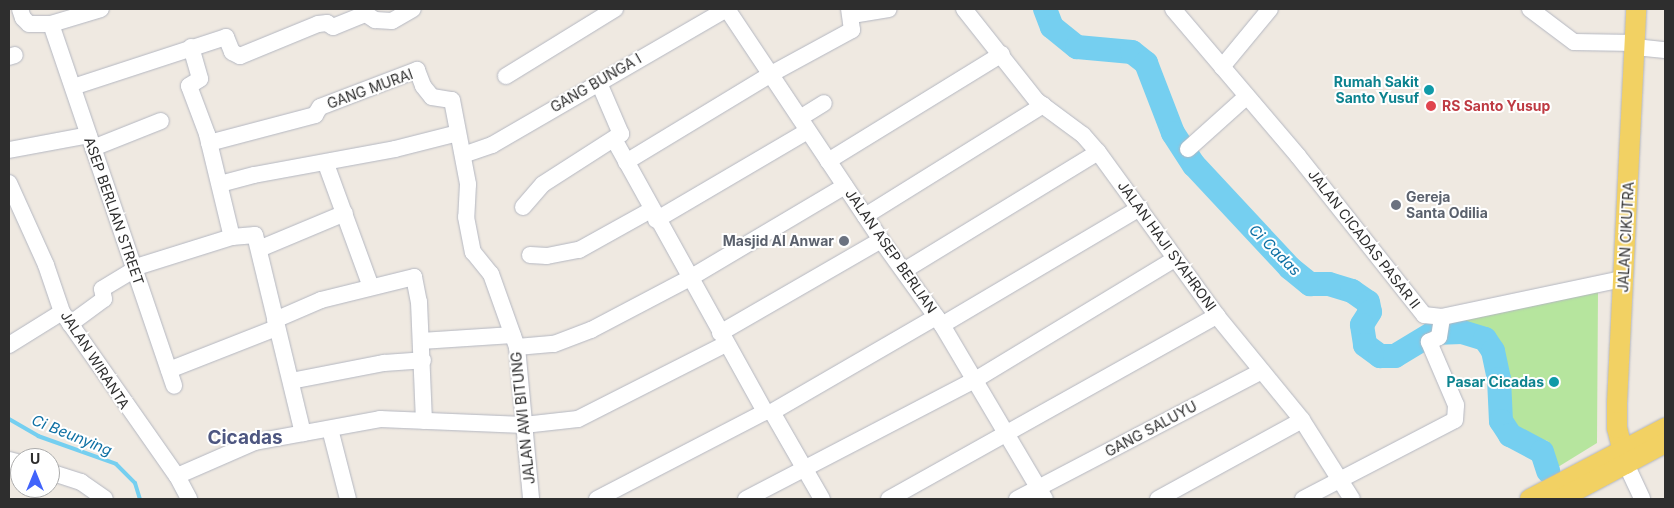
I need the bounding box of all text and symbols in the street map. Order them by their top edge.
street label: GANG BUNGA I [547,50,645,116]
street label: GANG MURAI [325,66,415,112]
place label: Rumah Sakit Santo Yusuf [1334,74,1419,106]
marker: Rumah Sakit Santo Yusuf [1423,84,1435,96]
place label: RS Santo Yusup [1442,98,1550,114]
marker: RS Santo Yusup [1424,99,1438,113]
street label: ASEP BERLIAN STREET [81,135,147,287]
street label: JALAN CICADAS PASAR II [1304,166,1424,312]
street label: JALAN HAJI SYAHRONI [1114,178,1220,314]
street label: JALAN CIKUTRA [1615,181,1637,293]
street label: JALAN ASEP BERLIAN [842,186,940,316]
place label: Gereja Santa Odilia [1406,189,1488,222]
marker: Gereja Santa Odilia [1390,199,1402,211]
water label: Ci Cadas [1246,221,1304,279]
place label: Masjid Al Anwar [723,233,834,249]
marker: Masjid Al Anwar [838,235,850,247]
street label: JALAN WIRANTA [57,308,133,412]
street label: JALAN AWI BITUNG [508,351,538,485]
place label: Pasar Cicadas [1447,374,1544,390]
marker: Pasar Cicadas [1548,376,1560,388]
street label: GANG SALUYU [1102,398,1200,460]
water label: Ci Beunying [29,411,115,459]
district label: Cicadas [207,427,283,449]
north arrow [10,448,60,498]
text: U [30,450,40,467]

